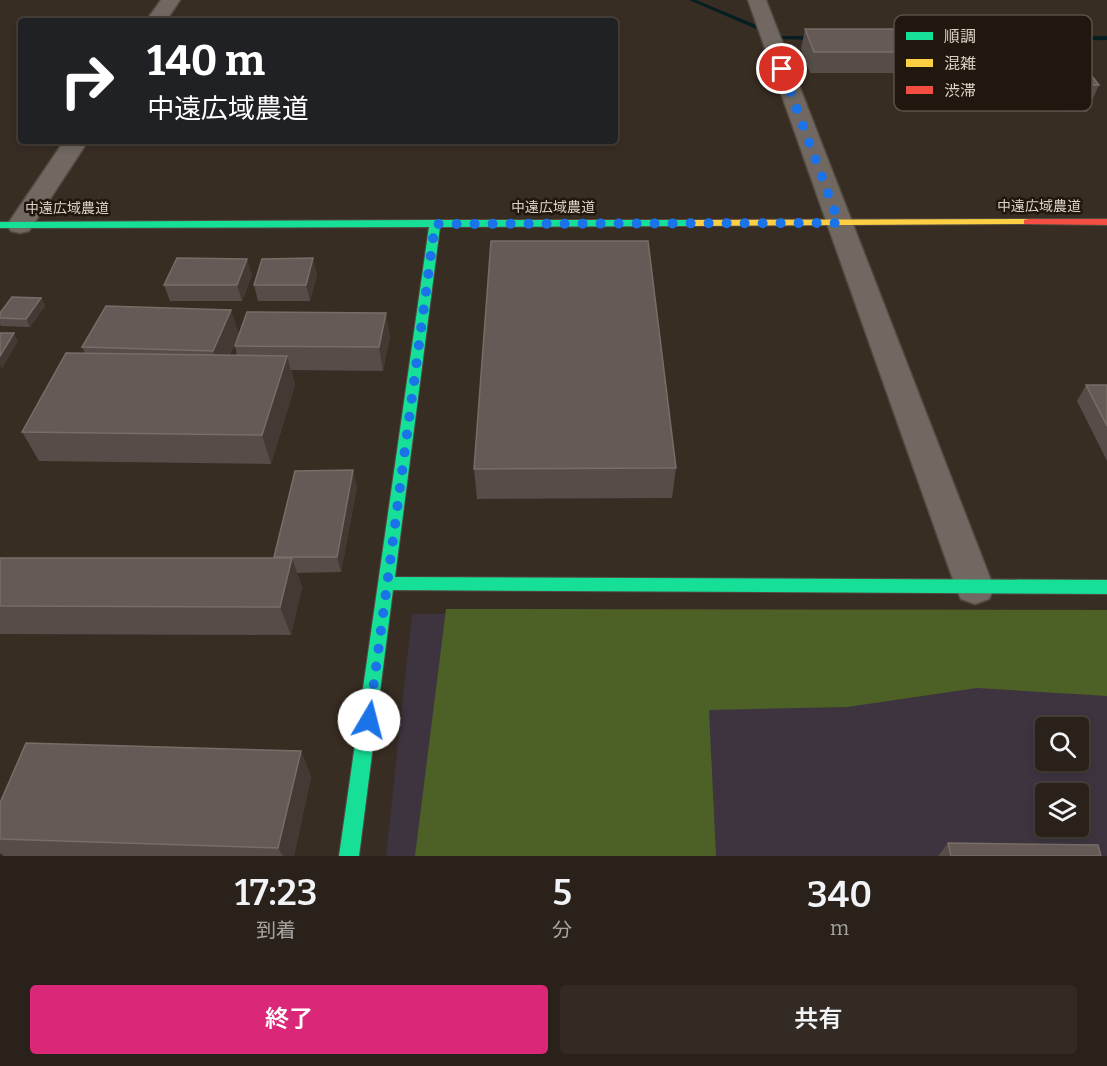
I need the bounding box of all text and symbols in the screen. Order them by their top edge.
legend [894,15,1092,111]
text: 順調 [944,27,976,46]
text: 140 m [147,36,265,86]
icon: right [48,42,126,120]
pin [756,43,807,94]
icon: arrive [765,52,798,85]
text: 混雑 [944,54,976,73]
text: 渋滞 [944,81,976,100]
text: 中遠広域農道 [147,93,309,125]
street label: 中遠広域農道 [997,198,1081,215]
street label: 中遠広域農道 [511,199,595,216]
street label: 中遠広域農道 [25,200,109,217]
position arrow [337,688,401,752]
map controls [1035,717,1089,837]
button: search [1035,717,1089,771]
button: layers [1035,783,1089,837]
text: 17:23 [235,871,317,915]
text: 5 [552,871,572,915]
text: 340 [807,873,872,917]
text: m [830,916,849,940]
text: 到着 [256,918,296,942]
text: 分 [552,918,572,942]
button: 終了 [30,985,548,1054]
button: 共有 [560,985,1077,1054]

